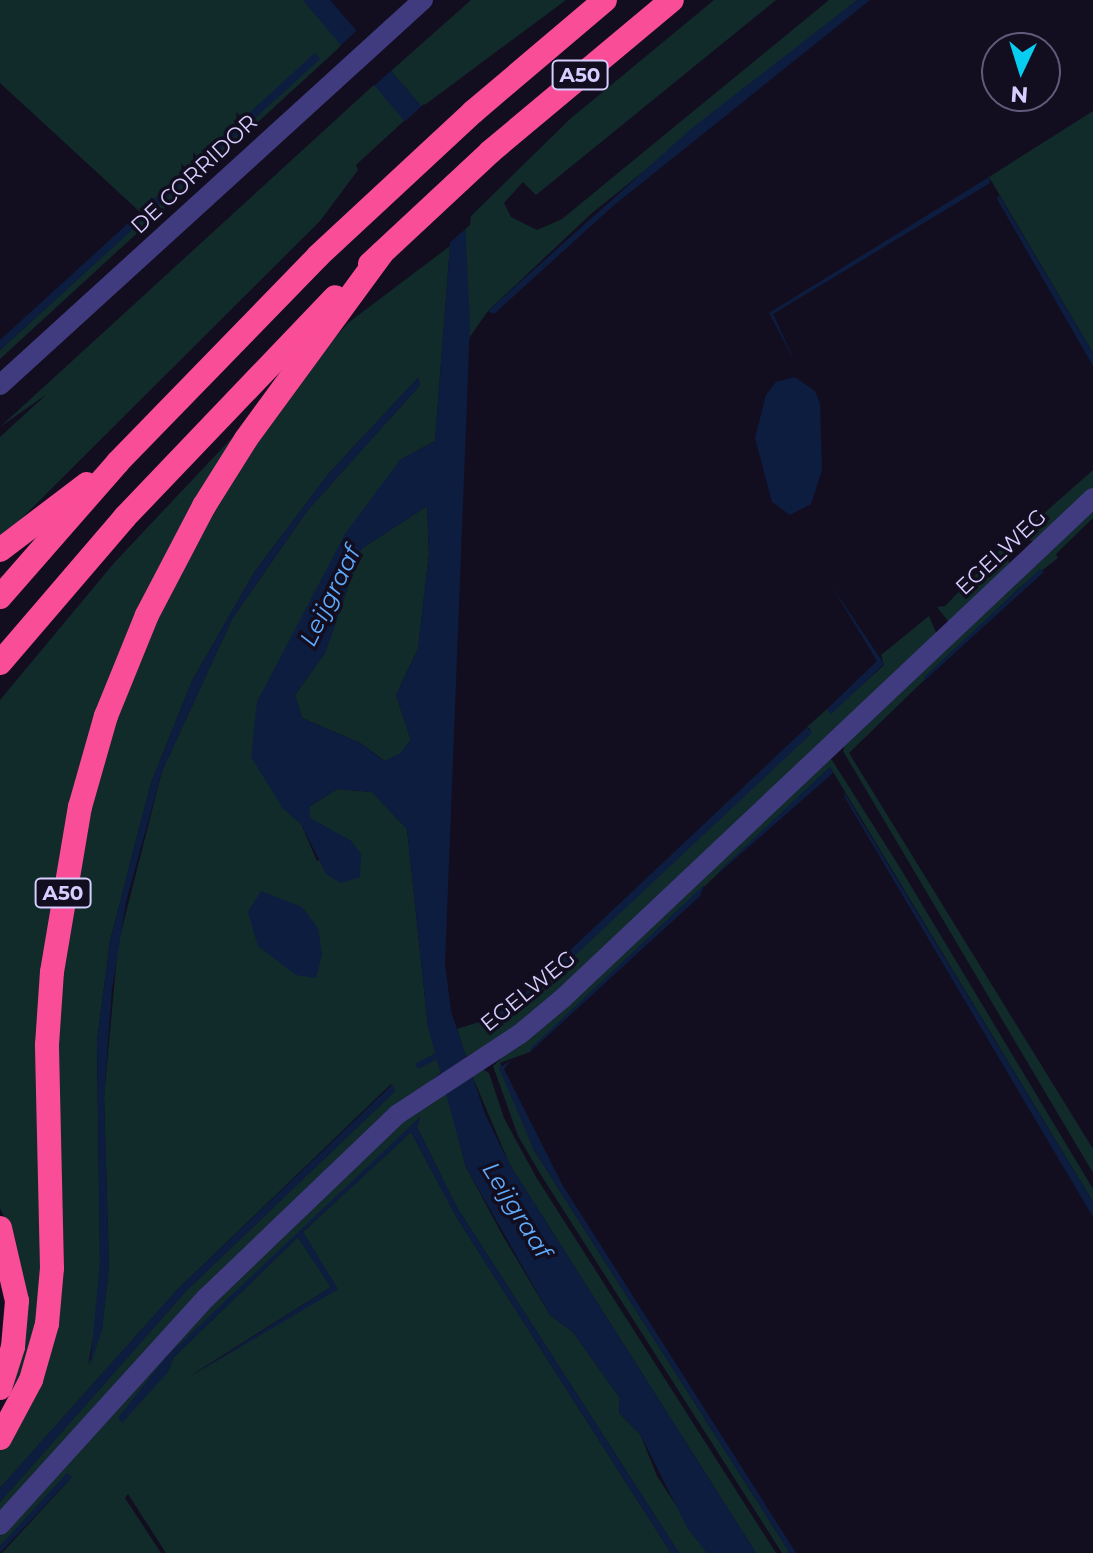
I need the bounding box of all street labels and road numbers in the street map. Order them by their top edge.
road number: A50 [550,59,610,91]
street label: DE CORRIDOR [125,109,263,239]
street label: EGELWEG [950,503,1052,601]
road number: A50 [33,877,93,909]
street label: EGELWEG [475,945,581,1037]

